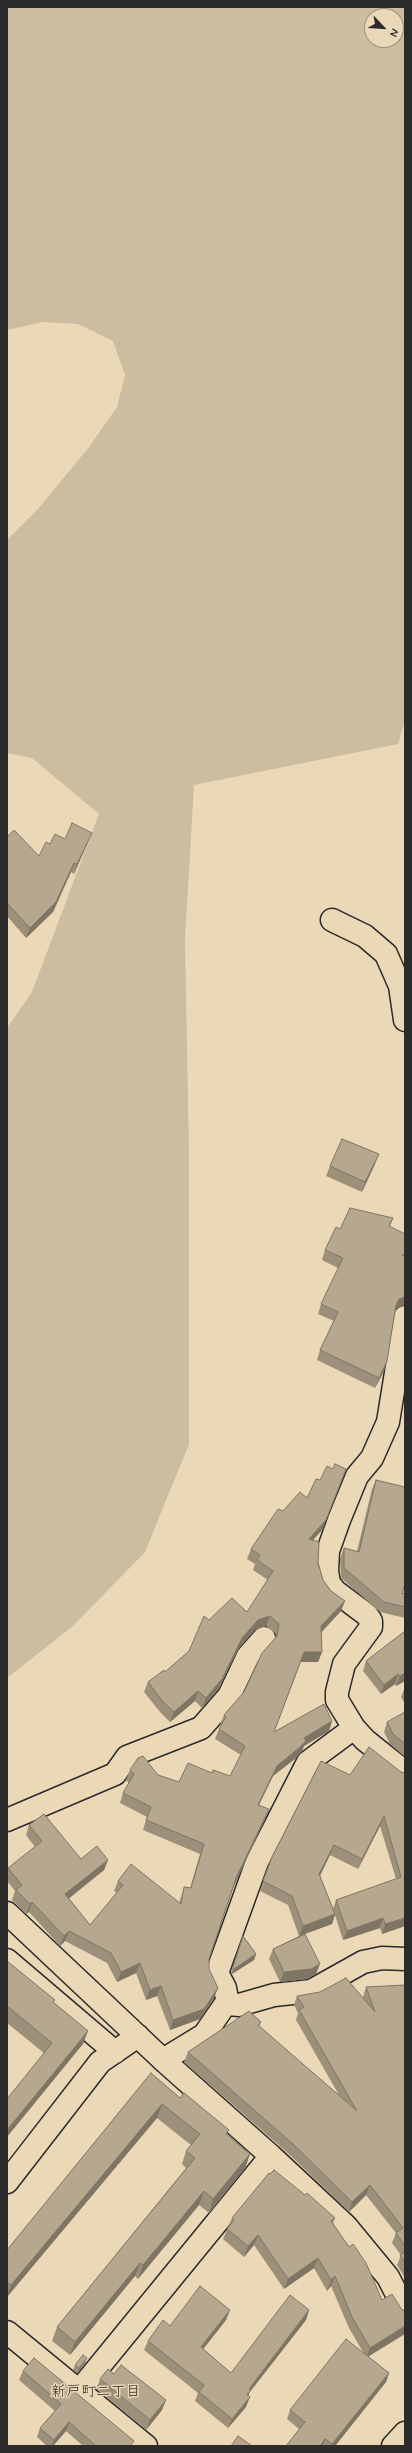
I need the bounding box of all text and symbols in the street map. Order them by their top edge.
north arrow [364,8,404,48]
text: N [386,26,402,39]
district label: 新戸町二丁目 [51,2384,141,2402]

